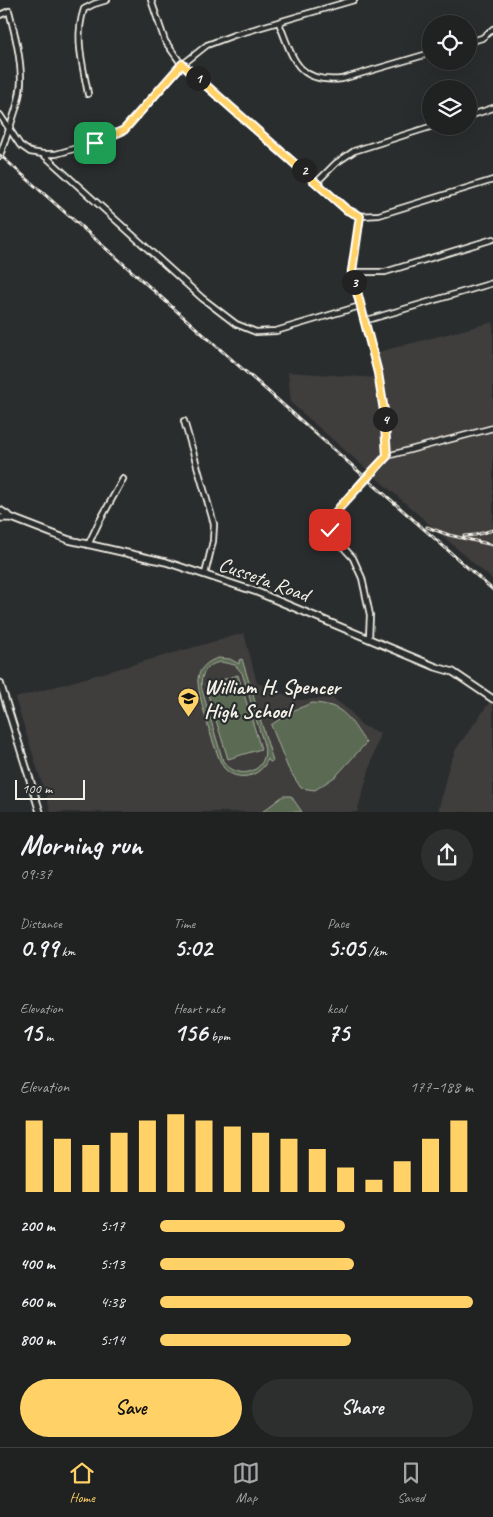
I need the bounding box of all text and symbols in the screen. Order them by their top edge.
map controls [422,15,477,135]
button: locate [422,15,477,70]
pin: 1 [186,66,210,90]
text: 1 [195,70,202,87]
button: layers [422,80,477,135]
pin [74,122,116,164]
icon: arrive [81,129,109,157]
pin: 2 [292,158,316,182]
text: 2 [301,162,308,179]
pin: 3 [342,270,366,294]
text: 3 [351,274,358,291]
pin: 4 [372,406,398,432]
text: 4 [382,411,389,428]
pin [309,509,351,551]
icon: check [316,516,344,544]
street label: Cusseta Road [215,551,316,609]
place label: William H. Spencer High School [204,674,343,724]
school or university icon: William H. Spencer High School [176,687,200,718]
scale bar [15,777,85,800]
text: 100 m [22,780,52,797]
text: Morning run [20,827,142,862]
button: share [421,829,473,881]
text: 09:37 [20,864,52,884]
text: Distance [20,915,62,932]
text: Time [174,915,195,932]
text: Pace [327,915,349,932]
text: 0.99 [20,932,58,964]
text: 5:02 [174,932,212,964]
text: 5:05 [327,932,365,964]
text: km [58,943,75,960]
text: /km [365,943,387,960]
text: Elevation [20,1000,63,1017]
text: Heart rate [174,1000,225,1017]
text: kcal [327,1000,346,1017]
text: 15 [20,1017,42,1049]
text: 156 [174,1017,208,1049]
text: 75 [327,1017,349,1049]
text: m [42,1028,53,1045]
text: bpm [208,1028,230,1045]
text: Elevation [20,1077,69,1097]
text: 177–188 m [410,1077,473,1097]
text: 200 m [20,1216,55,1236]
text: 5:17 [100,1216,125,1236]
text: 400 m [20,1254,55,1274]
text: 5:13 [100,1254,125,1274]
text: 600 m [20,1292,55,1312]
text: 4:38 [100,1292,125,1312]
text: 800 m [20,1330,55,1350]
text: 5:14 [100,1330,125,1350]
button: Save [20,1379,242,1437]
button: Share [252,1379,473,1437]
tab: Home [68,1459,96,1506]
tab: Map [232,1459,260,1506]
tab: Saved [397,1459,425,1506]

